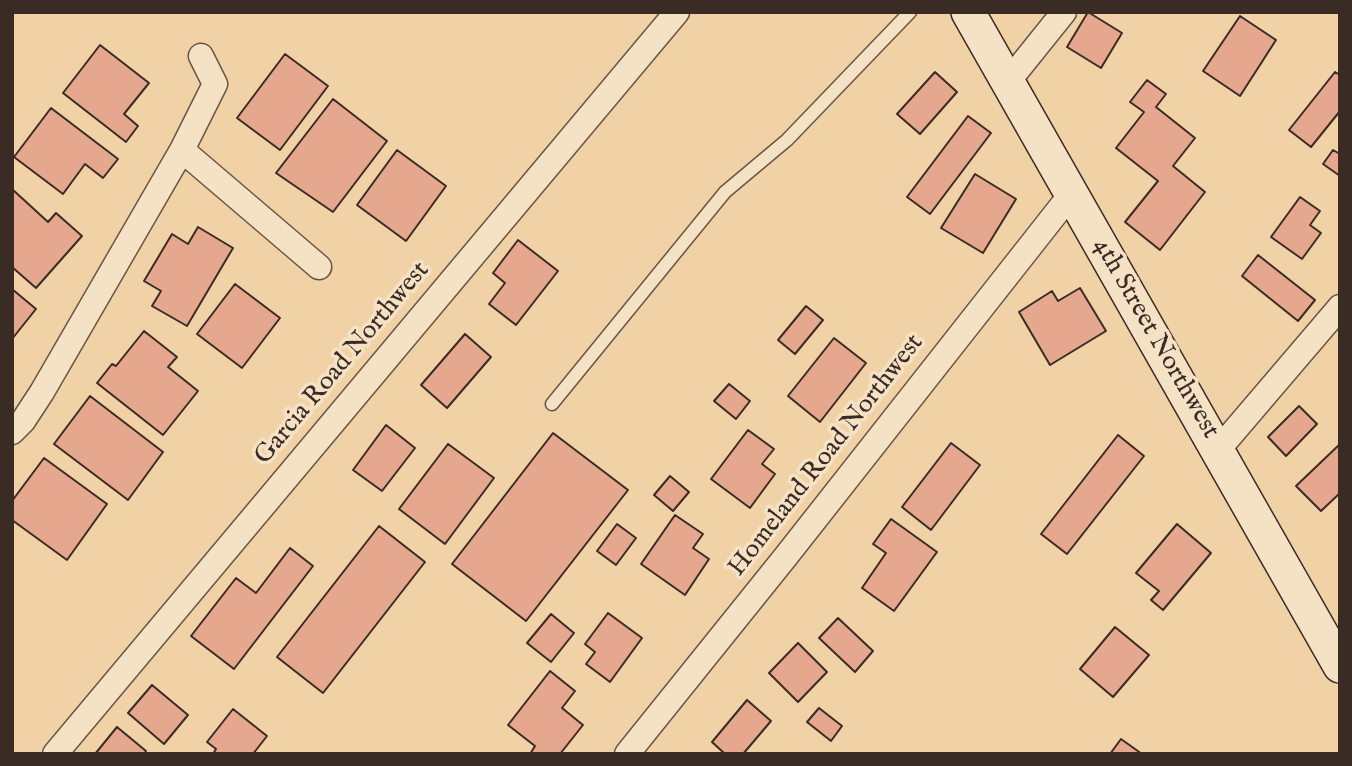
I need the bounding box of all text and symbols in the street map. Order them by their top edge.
street label: 4th Street Northwest [1085,233,1225,445]
street label: Garcia Road Northwest [249,256,437,472]
street label: Homeland Road Northwest [723,329,931,583]

